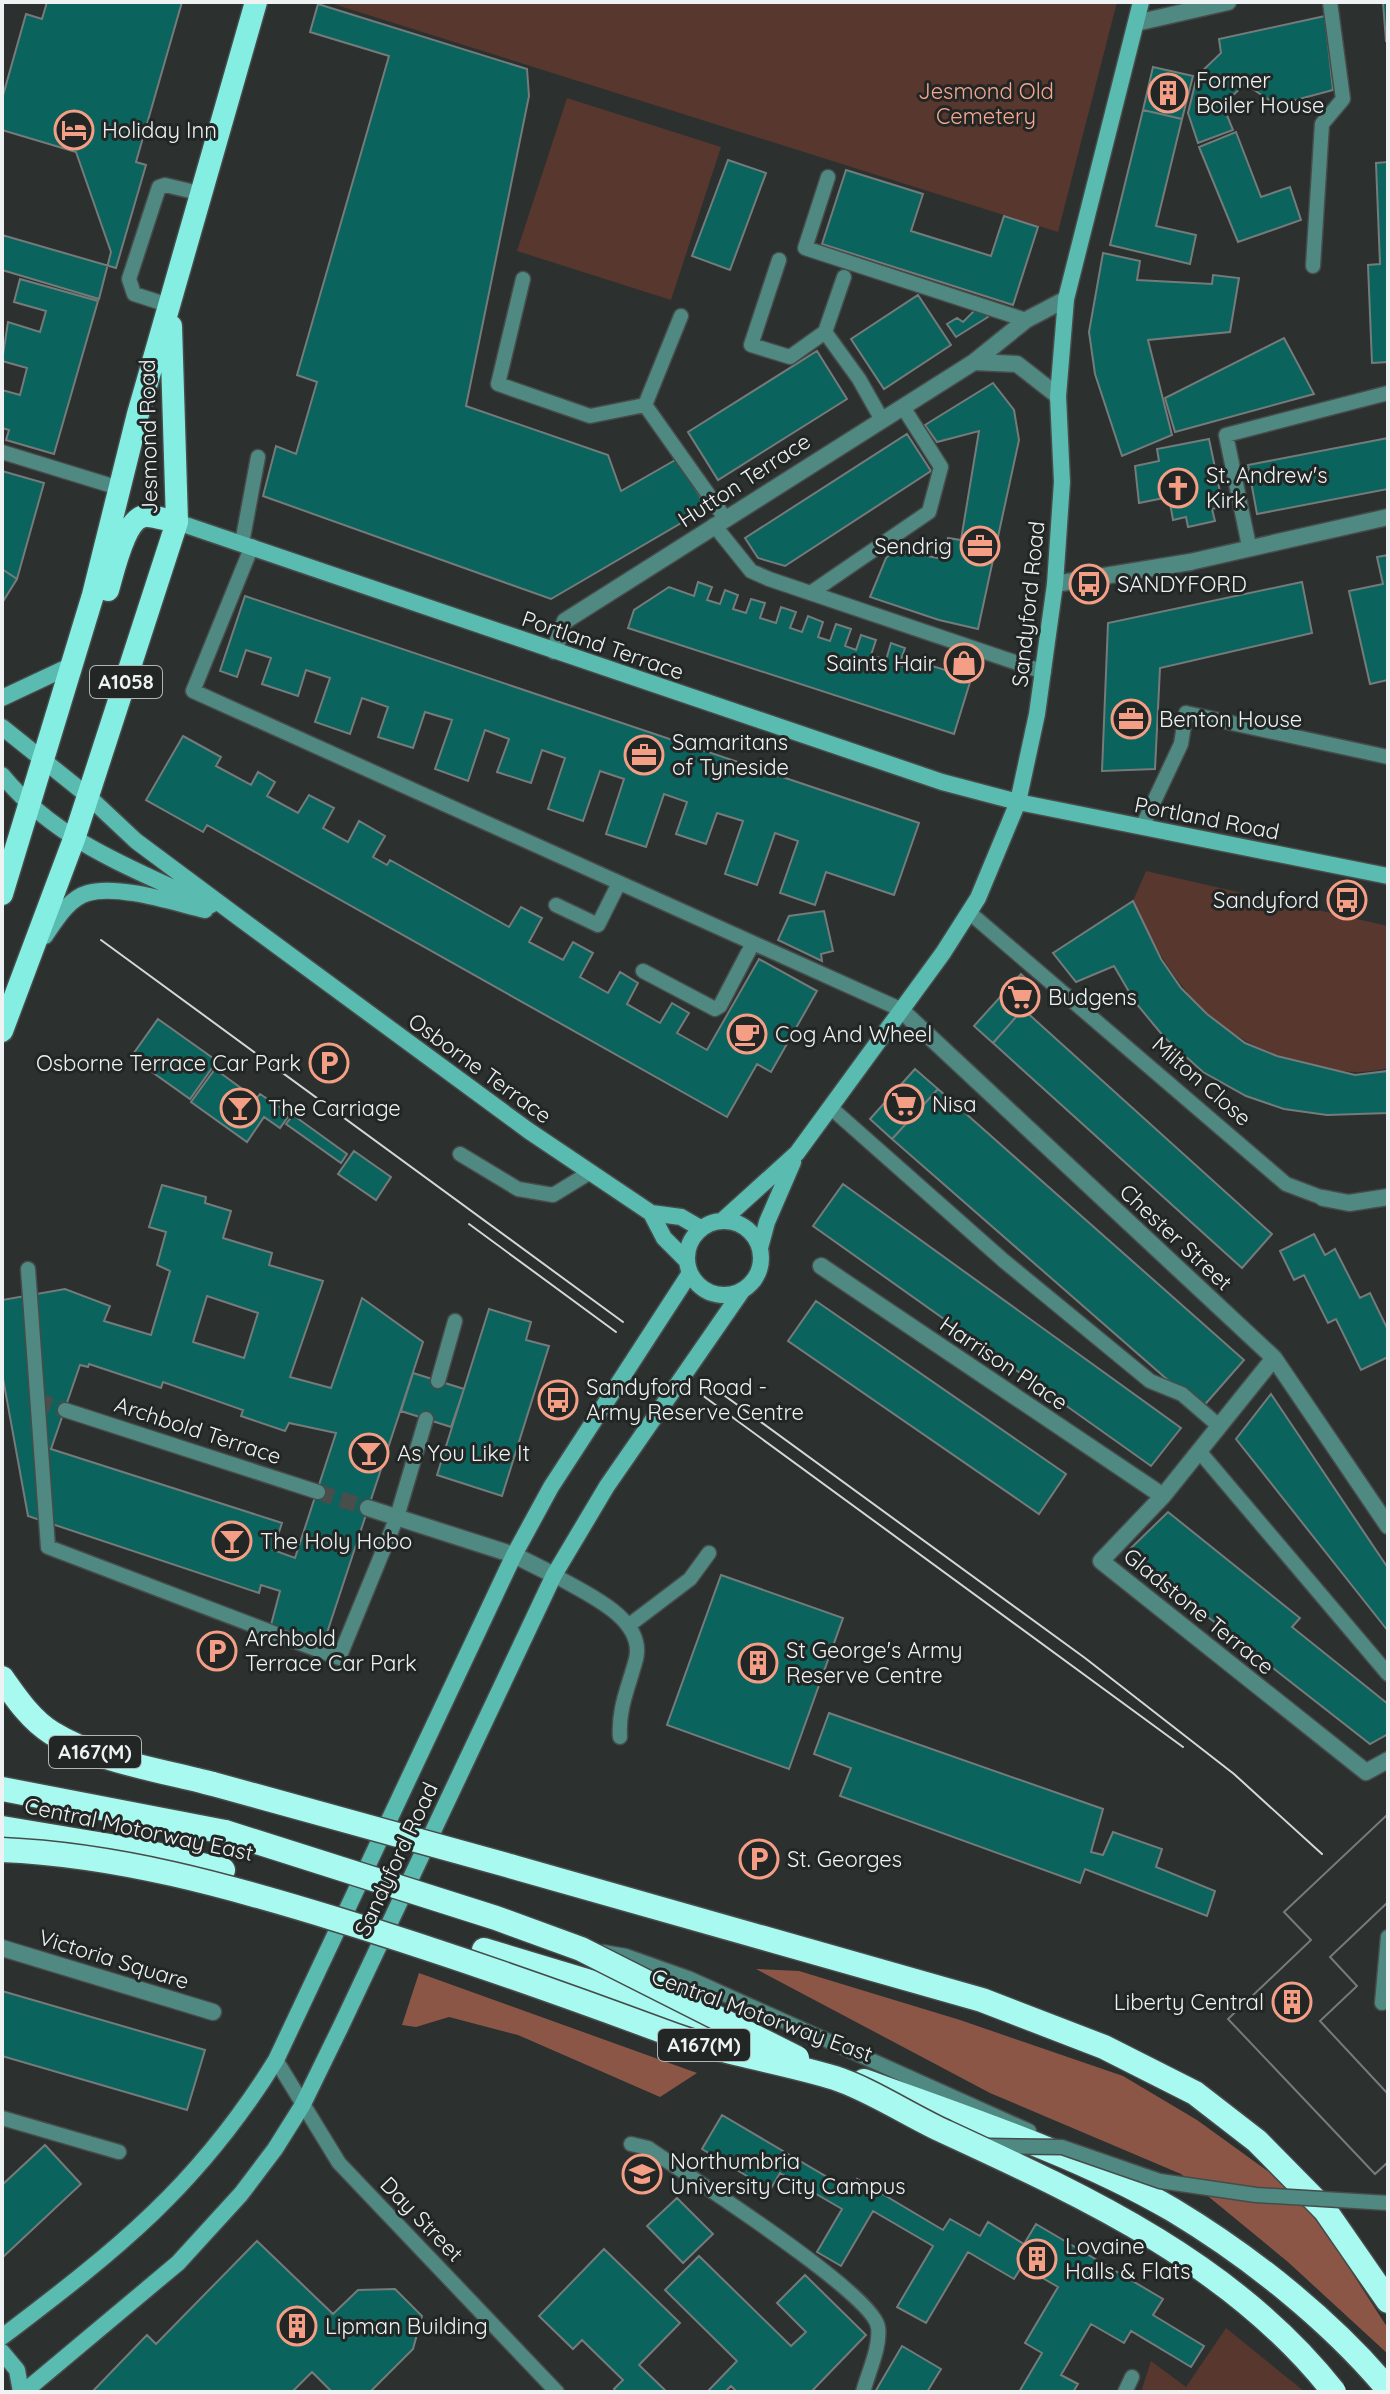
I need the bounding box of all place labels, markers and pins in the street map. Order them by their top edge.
place label: Former Boiler House [1196,66,1324,119]
building icon: Former Boiler House [1147,72,1189,114]
hotel icon: Holiday Inn [53,109,95,151]
place label: Holiday Inn [102,116,217,144]
place label: St. Andrew's Kirk [1206,461,1328,514]
church icon: St. Andrew's Kirk [1157,467,1199,509]
office icon: Sendrig [959,525,1001,567]
place label: Sendrig [874,532,952,560]
bus stop icon: SANDYFORD [1068,563,1110,605]
place label: SANDYFORD [1117,570,1247,598]
shop icon: Saints Hair [943,642,985,684]
place label: Saints Hair [826,649,937,677]
office icon: Benton House [1110,698,1152,740]
place label: Benton House [1159,705,1302,733]
place label: Samaritans of Tyneside [672,728,789,781]
office icon: Samaritans of Tyneside [623,734,665,776]
bus stop icon: Sandyford [1326,879,1368,921]
place label: Sandyford [1213,886,1319,914]
supermarket icon: Budgens [999,976,1041,1018]
place label: Budgens [1048,983,1137,1011]
cafe icon: Cog And Wheel [726,1013,768,1055]
place label: Cog And Wheel [775,1020,932,1048]
parking icon: Osborne Terrace Car Park [308,1042,350,1084]
place label: Osborne Terrace Car Park [36,1049,301,1077]
supermarket icon: Nisa [883,1083,925,1125]
bar icon: The Carriage [219,1087,261,1129]
place label: Nisa [932,1090,977,1118]
place label: The Carriage [268,1094,401,1122]
place label: Sandyford Road - Army Reserve Centre [586,1373,804,1426]
bus stop icon: Sandyford Road - Army Reserve Centre [537,1379,579,1421]
bar icon: As You Like It [348,1432,390,1474]
place label: As You Like It [397,1439,530,1467]
bar icon: The Holy Hobo [211,1520,253,1562]
place label: The Holy Hobo [260,1527,412,1555]
place label: Archbold Terrace Car Park [245,1624,417,1677]
parking icon: Archbold Terrace Car Park [196,1630,238,1672]
place label: St George's Army Reserve Centre [786,1636,962,1689]
building icon: St George's Army Reserve Centre [737,1642,779,1684]
parking icon: St. Georges [738,1838,780,1880]
place label: St. Georges [787,1845,902,1873]
building icon: Liberty Central [1271,1981,1313,2023]
place label: Liberty Central [1114,1988,1264,2016]
place label: Northumbria University City Campus [670,2147,906,2200]
school or university icon: Northumbria University City Campus [621,2153,663,2195]
place label: Lovaine Halls & Flats [1065,2232,1191,2285]
building icon: Lovaine Halls & Flats [1016,2238,1058,2280]
building icon: Lipman Building [276,2305,318,2347]
place label: Lipman Building [325,2312,488,2340]

